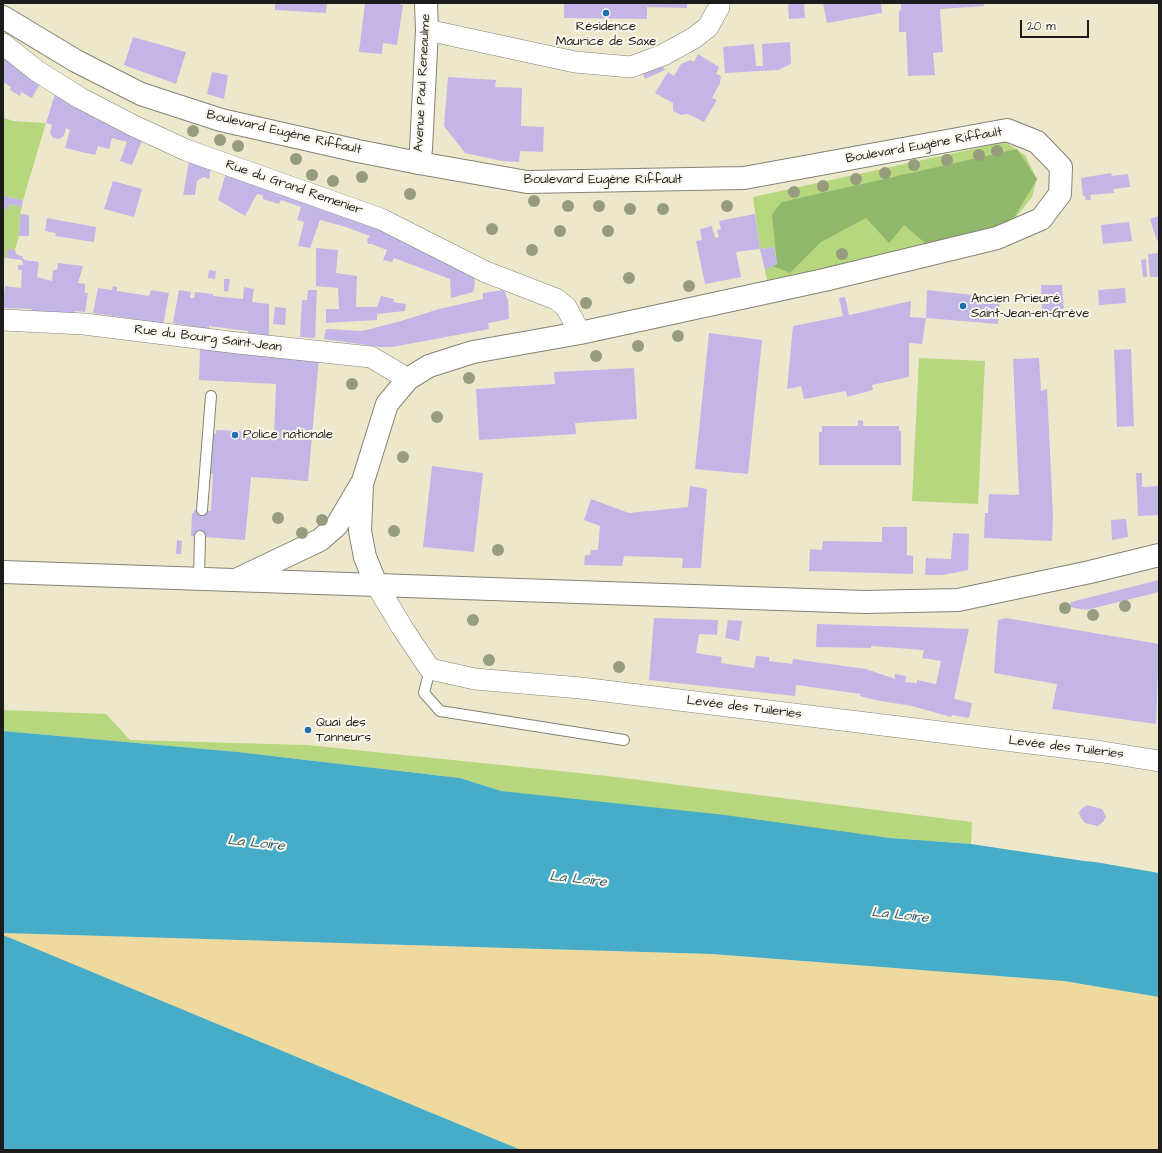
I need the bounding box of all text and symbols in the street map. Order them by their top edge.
marker: Résidence Maurice de Saxe [601,8,611,18]
scale bar [1022,12,1091,38]
street label: Avenue Paul Reneaulme [412,13,434,153]
text: 20 m [1027,18,1056,35]
place label: Résidence Maurice de Saxe [556,19,656,50]
street label: Boulevard Eugène Riffault [205,108,363,158]
street label: Boulevard Eugène Riffault [845,125,1003,167]
street label: Rue du Grand Remenier [223,157,365,219]
street label: Boulevard Eugène Riffault [524,172,682,188]
place label: Ancien Prieuré Saint-Jean-en-Grève [971,291,1089,322]
marker: Ancien Prieuré Saint-Jean-en-Grève [958,301,968,311]
street label: Rue du Bourg Saint-Jean [133,322,283,356]
place label: Police nationale [243,427,333,443]
marker: Police nationale [230,430,240,440]
street label: Levée des Tuileries [686,693,802,723]
place label: Quai des Tanneurs [316,715,371,746]
marker: Quai des Tanneurs [303,725,313,735]
street label: Levée des Tuileries [1008,733,1124,763]
water label: La Loire [227,833,285,855]
water label: La Loire [549,869,607,891]
water label: La Loire [871,905,929,927]

